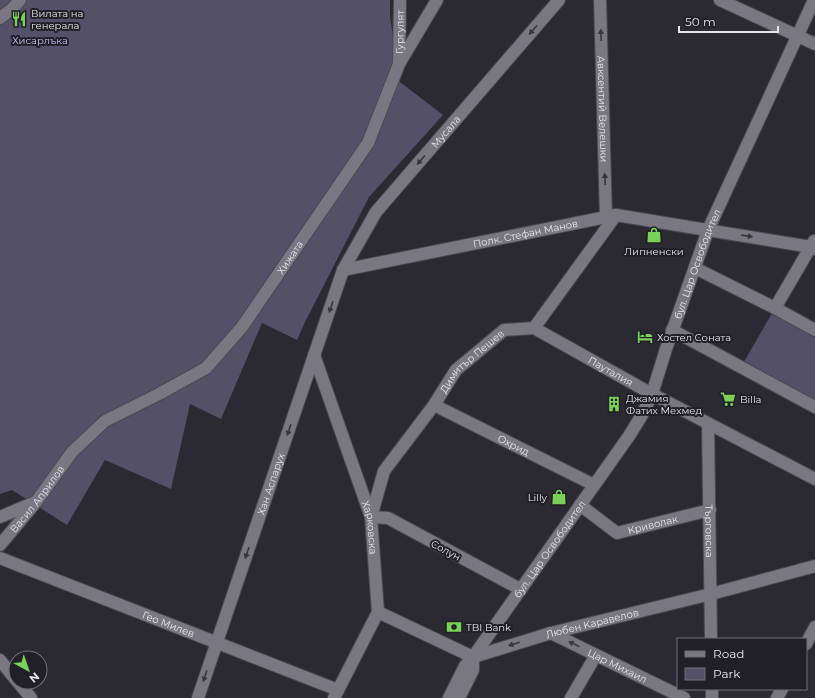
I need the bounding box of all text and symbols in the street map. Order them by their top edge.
place label: Вилата на генерала [31,7,83,32]
scale bar [679,8,778,34]
restaurant icon: Вилата на генерала [10,10,28,28]
street label: Гургулят [393,10,407,54]
text: 50 m [685,14,716,29]
one-way arrow [529,24,538,35]
one-way arrow [598,28,604,41]
park label: Хисарлъка [12,34,68,47]
street label: Авксентий Велешки [595,55,610,163]
street label: Мусала [428,113,463,151]
one-way arrow [416,155,425,165]
one-way arrow [602,172,608,185]
street label: бул. Цар Освободител [671,207,724,321]
street label: Полк. Стефан Манов [472,217,579,251]
shop icon: Липненски [645,226,663,244]
one-way arrow [741,234,753,240]
street label: Хижата [274,238,306,277]
place label: Липненски [624,245,684,258]
one-way arrow [327,301,333,313]
street label: Димитър Пешев [437,327,507,396]
hotel icon: Хостел Соната [636,328,654,346]
place label: Хостел Соната [657,331,731,344]
street label: Пауталия [586,354,635,389]
supermarket icon: Billa [719,390,737,408]
place label: Джамия Фатих Мехмед [626,392,702,417]
place label: Billa [740,393,762,406]
building icon: Джамия Фатих Мехмед [605,395,623,413]
one-way arrow [286,424,292,436]
street label: Охрид [495,432,532,459]
street label: Хан Аспарух [254,451,288,517]
street label: Васил Априлов [7,463,67,536]
shop icon: Lilly [550,488,568,506]
place label: Lilly [528,491,548,504]
street label: бул. Цар Освободител [511,498,589,601]
street label: Харковска [359,499,380,555]
street label: Търговска [702,504,716,558]
street label: Криволак [626,512,679,537]
street label: Солун [429,537,463,564]
one-way arrow [244,547,250,559]
street label: Любен Kаравелов [544,606,640,641]
street label: Гео Милев [141,608,196,640]
bank icon: TBI Bank [445,618,463,636]
place label: TBI Bank [466,621,511,634]
legend [677,638,807,690]
one-way arrow [568,641,580,647]
one-way arrow [508,642,520,648]
street label: Цар Михаил [585,646,649,686]
text: Road [713,646,744,661]
north arrow [8,650,48,690]
text: Park [713,666,741,681]
text: N [27,669,42,686]
one-way arrow [202,670,208,682]

